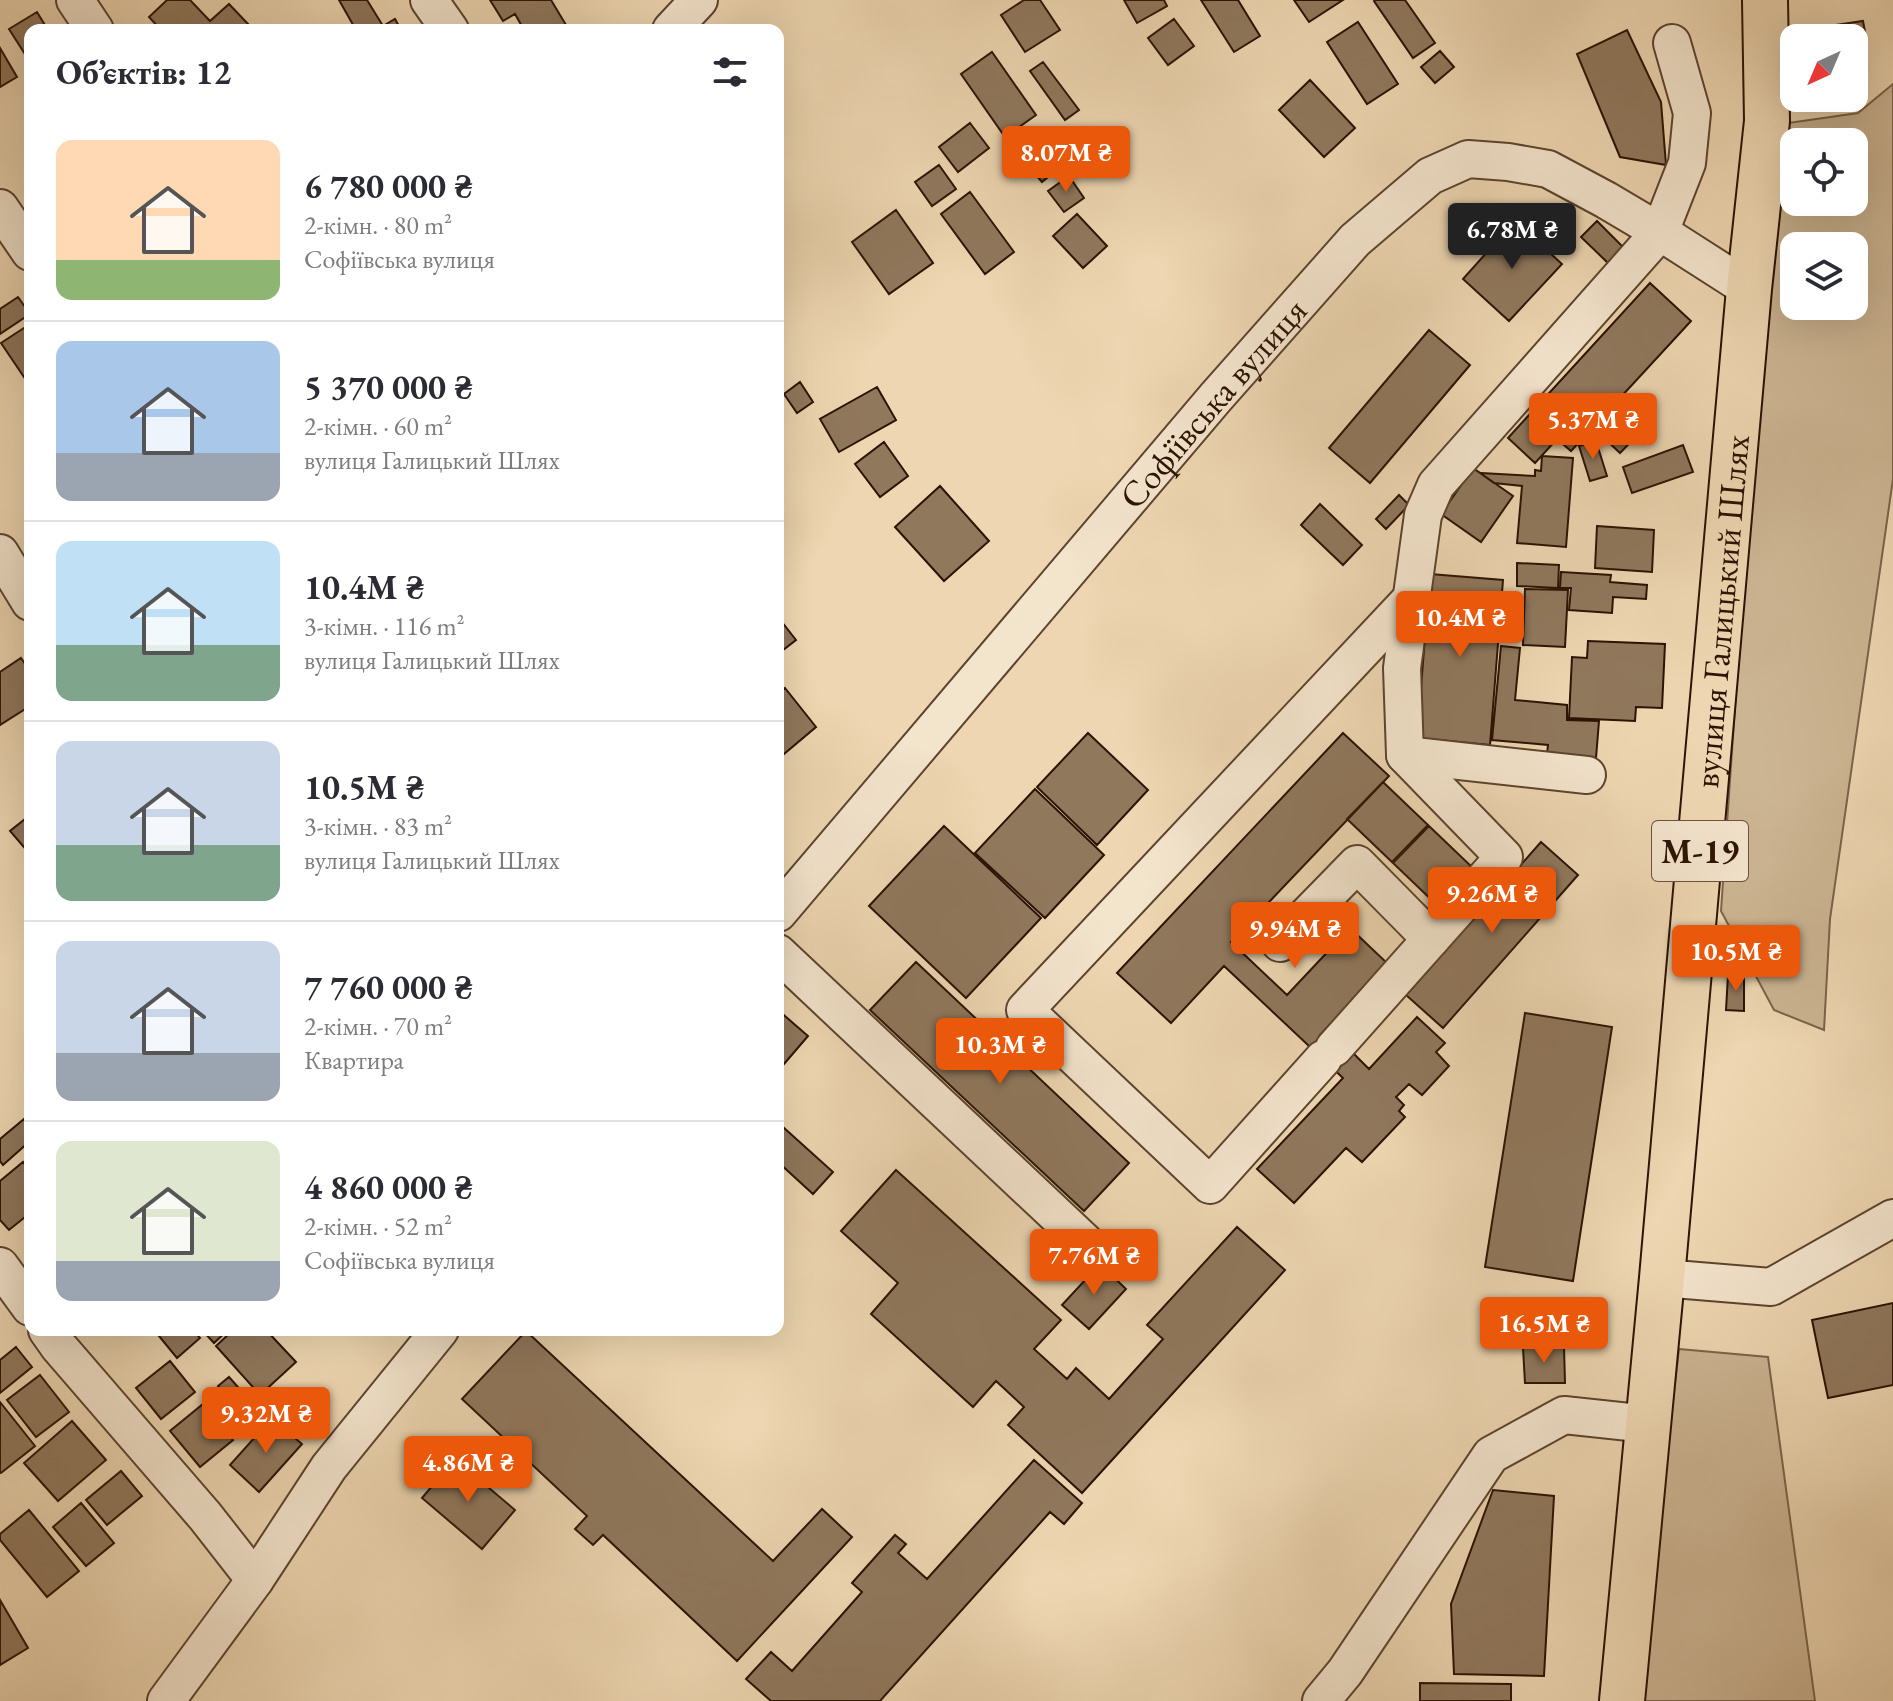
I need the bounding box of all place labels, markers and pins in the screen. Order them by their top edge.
pin: 8.07M ₴ [992,126,1140,194]
pin: 6.78M ₴ [1438,203,1586,271]
pin: 5.37M ₴ [1519,393,1667,461]
pin: 10.4M ₴ [1386,591,1534,659]
pin: 9.26M ₴ [1418,867,1566,935]
pin: 9.94M ₴ [1221,902,1369,970]
pin: 10.5M ₴ [1662,925,1810,993]
pin: 10.3M ₴ [926,1018,1074,1086]
pin: 7.76M ₴ [1020,1229,1168,1297]
pin: 16.5M ₴ [1470,1297,1618,1365]
pin: 9.32M ₴ [192,1387,340,1455]
pin: 4.86M ₴ [394,1436,542,1504]

